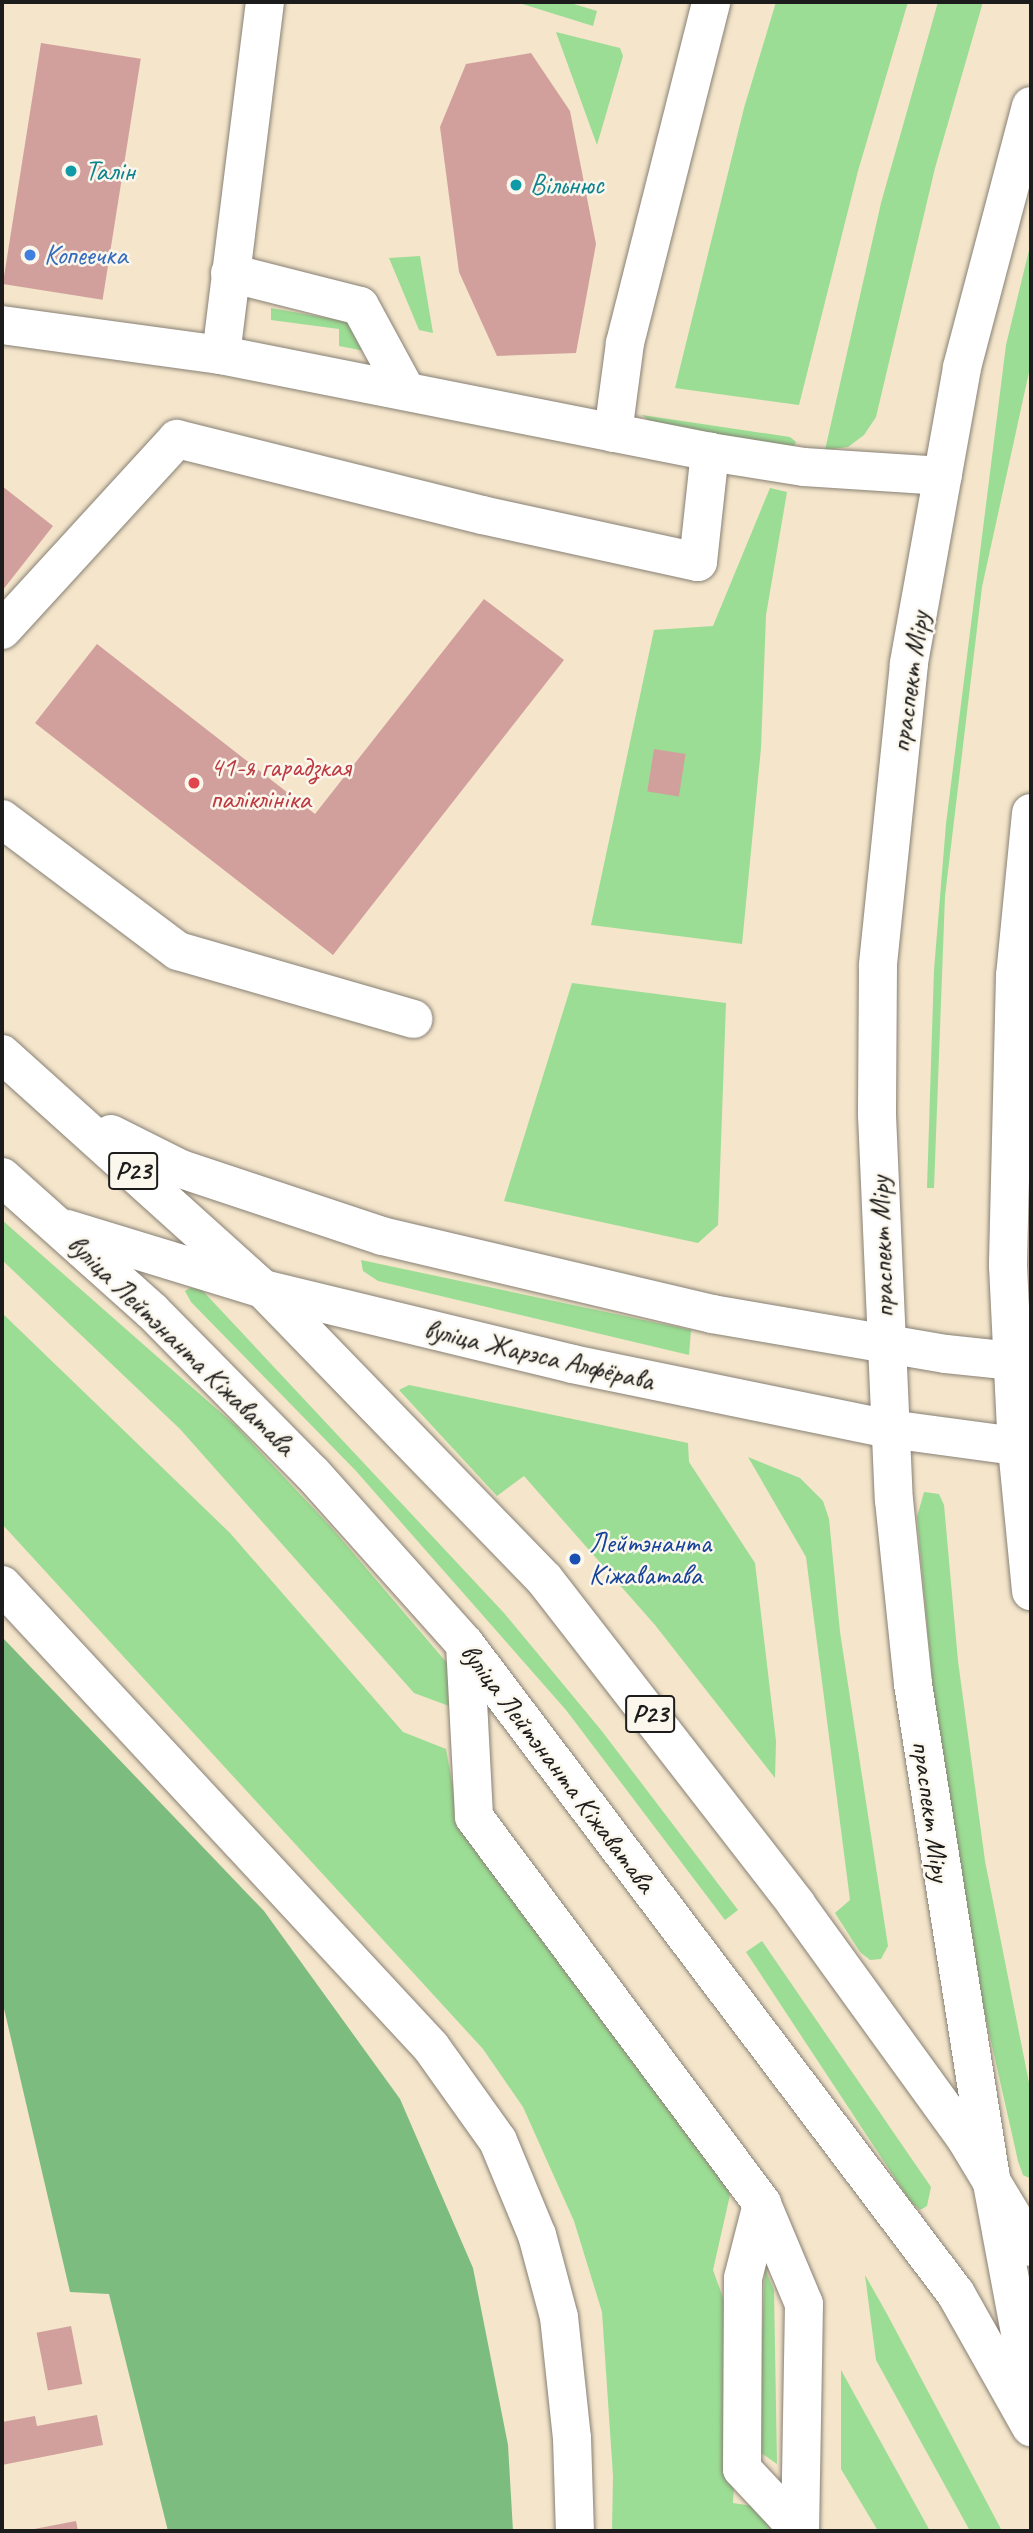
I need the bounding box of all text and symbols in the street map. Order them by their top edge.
place label: Талін [85,154,135,188]
marker: Талін [63,163,79,179]
place label: Вільнюс [530,168,604,202]
marker: Вільнюс [508,177,524,193]
place label: Копеечка [44,238,127,272]
marker: Копеечка [22,247,38,263]
street label: праспект Міру [883,609,937,755]
place label: 41-я гарадзкая паліклініка [210,750,352,816]
marker: 41-я гарадзкая паліклініка [184,773,204,793]
road number: Р23 [107,1148,159,1194]
street label: праспект Міру [863,1176,901,1318]
street label: вуліца Лейтэнанта Кіжаватава [60,1227,302,1463]
street label: вуліца Жарэса Алфёрава [421,1312,657,1398]
place label: Лейтэнанта Кіжаватава [589,1526,711,1592]
marker: Лейтэнанта Кіжаватава [567,1551,583,1567]
street label: вуліца Лейтэнанта Кіжаватава [453,1637,663,1899]
road number: Р23 [624,1692,676,1736]
street label: праспект Міру [904,1738,958,1884]

